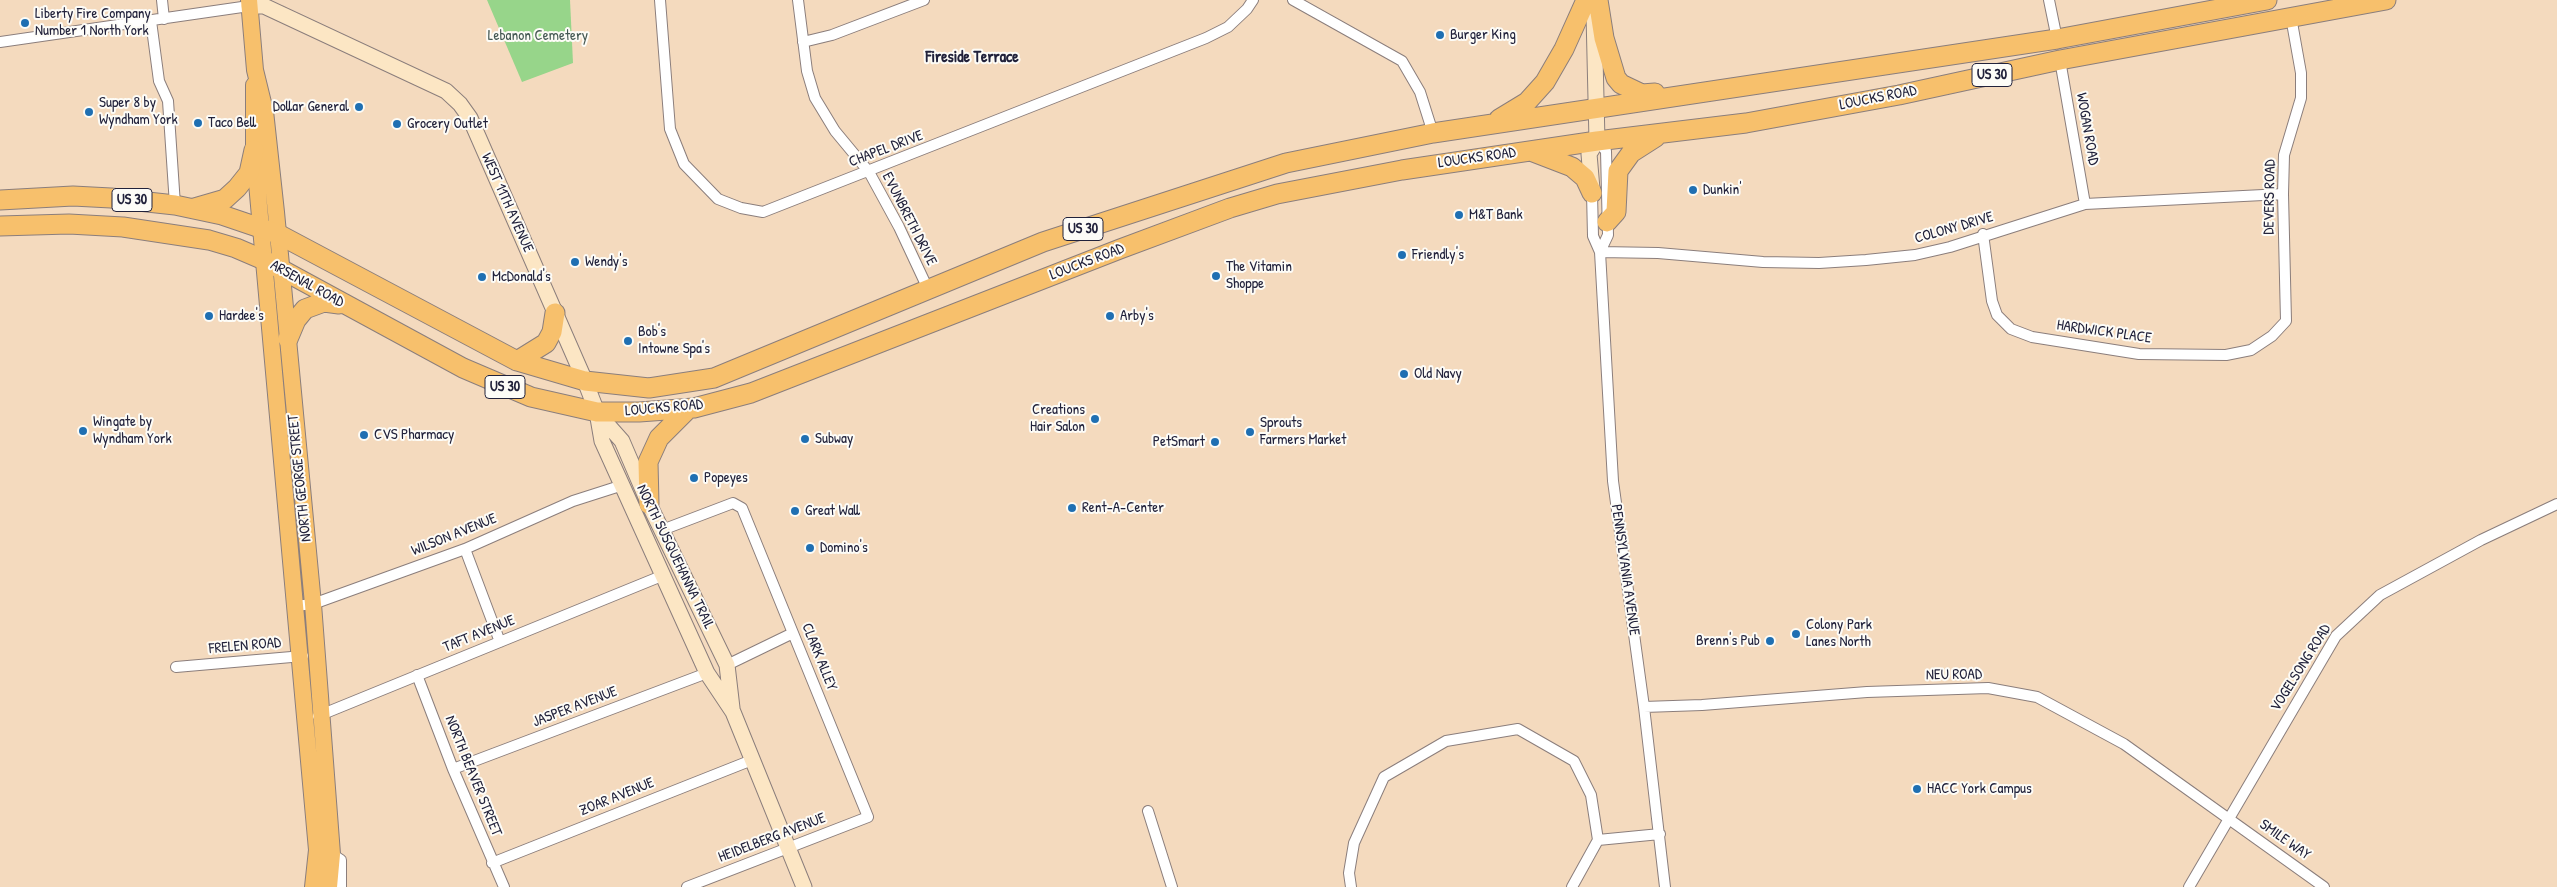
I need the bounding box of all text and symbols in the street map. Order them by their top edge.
place label: Liberty Fire Company Number 1 North York [35,5,151,40]
marker: Liberty Fire Company Number 1 North York [19,17,31,29]
place label: Burger King [1450,26,1516,44]
park label: Lebanon Cemetery [488,27,588,45]
marker: Burger King [1434,29,1446,41]
district label: Fireside Terrace [925,48,1019,68]
road number: US 30 [1972,64,2012,86]
street label: LOUCKS ROAD [1838,82,1918,114]
street label: WOGAN ROAD [2072,91,2102,167]
place label: Super 8 by Wyndham York [99,94,178,129]
place label: Dollar General [273,98,349,116]
marker: Dollar General [353,101,365,113]
marker: Super 8 by Wyndham York [83,106,95,118]
place label: Taco Bell [208,114,256,132]
place label: Grocery Outlet [407,115,488,133]
marker: Taco Bell [192,117,204,129]
marker: Grocery Outlet [391,118,403,130]
street label: CHAPEL DRIVE [846,127,926,171]
street label: LOUCKS ROAD [1437,144,1517,172]
street label: WEST 11TH AVENUE [477,151,537,255]
street label: DEVERS ROAD [2260,159,2280,235]
street label: EVUNBRETH DRIVE [878,169,940,269]
place label: Dunkin' [1703,181,1742,199]
marker: Dunkin' [1687,184,1699,196]
road number: US 30 [112,188,152,212]
place label: M&T Bank [1469,206,1523,224]
street label: COLONY DRIVE [1913,208,1995,248]
marker: M&T Bank [1453,209,1465,221]
road number: US 30 [1063,218,1103,240]
street label: LOUCKS ROAD [1047,240,1127,284]
place label: Friendly's [1412,246,1464,264]
marker: Friendly's [1396,249,1408,261]
place label: Wendy's [585,253,627,271]
street label: ARSENAL ROAD [267,256,347,312]
marker: Wendy's [569,256,581,268]
place label: The Vitamin Shoppe [1226,258,1292,293]
place label: McDonald's [492,268,551,286]
marker: The Vitamin Shoppe [1210,270,1222,282]
marker: McDonald's [476,271,488,283]
place label: Hardee's [219,307,264,325]
place label: Arby's [1120,307,1154,325]
marker: Hardee's [203,310,215,322]
marker: Arby's [1104,310,1116,322]
street label: HARDWICK PLACE [2055,316,2153,348]
place label: Bob's Intowne Spa's [638,323,710,358]
marker: Bob's Intowne Spa's [622,335,634,347]
place label: Old Navy [1414,365,1462,383]
marker: Old Navy [1398,368,1410,380]
road number: US 30 [485,376,525,398]
street label: LOUCKS ROAD [624,396,704,420]
place label: Creations Hair Salon [1030,401,1085,436]
place label: Wingate by Wyndham York [93,413,172,448]
street label: NORTH GEORGE STREET [284,413,316,543]
marker: Creations Hair Salon [1089,413,1101,425]
place label: Sprouts Farmers Market [1260,414,1346,449]
marker: Wingate by Wyndham York [77,425,89,437]
place label: CVS Pharmacy [374,426,454,444]
marker: Sprouts Farmers Market [1244,426,1256,438]
marker: CVS Pharmacy [358,429,370,441]
place label: Subway [815,430,853,448]
marker: Subway [799,433,811,445]
place label: PetSmart [1153,433,1205,451]
marker: PetSmart [1209,436,1221,448]
place label: Popeyes [704,469,748,487]
marker: Popeyes [688,472,700,484]
street label: NORTH SUSQUEHANNA TRAIL [632,482,718,632]
place label: Rent-A-Center [1082,499,1164,517]
place label: Great Wall [805,502,860,520]
marker: Rent-A-Center [1066,502,1078,514]
street label: PENNSYLVANIA AVENUE [1607,503,1643,637]
marker: Great Wall [789,505,801,517]
street label: WILSON AVENUE [409,510,499,560]
place label: Domino's [820,539,868,557]
marker: Domino's [804,542,816,554]
street label: TAFT AVENUE [441,611,517,657]
place label: Colony Park Lanes North [1806,616,1872,651]
street label: CLARK ALLEY [797,621,841,693]
street label: VOGELSONG ROAD [2267,621,2335,715]
marker: Colony Park Lanes North [1790,628,1802,640]
place label: Brenn's Pub [1696,632,1760,650]
street label: FRELEN ROAD [208,634,282,658]
marker: Brenn's Pub [1764,635,1776,647]
street label: NEU ROAD [1926,666,1982,684]
street label: JASPER AVENUE [530,683,620,731]
street label: NORTH BEAVER STREET [441,713,505,839]
street label: ZOAR AVENUE [577,774,657,820]
place label: HACC York Campus [1927,780,2032,798]
marker: HACC York Campus [1911,783,1923,795]
street label: HEIDELBERG AVENUE [716,809,828,867]
street label: SMILE WAY [2256,816,2314,864]

